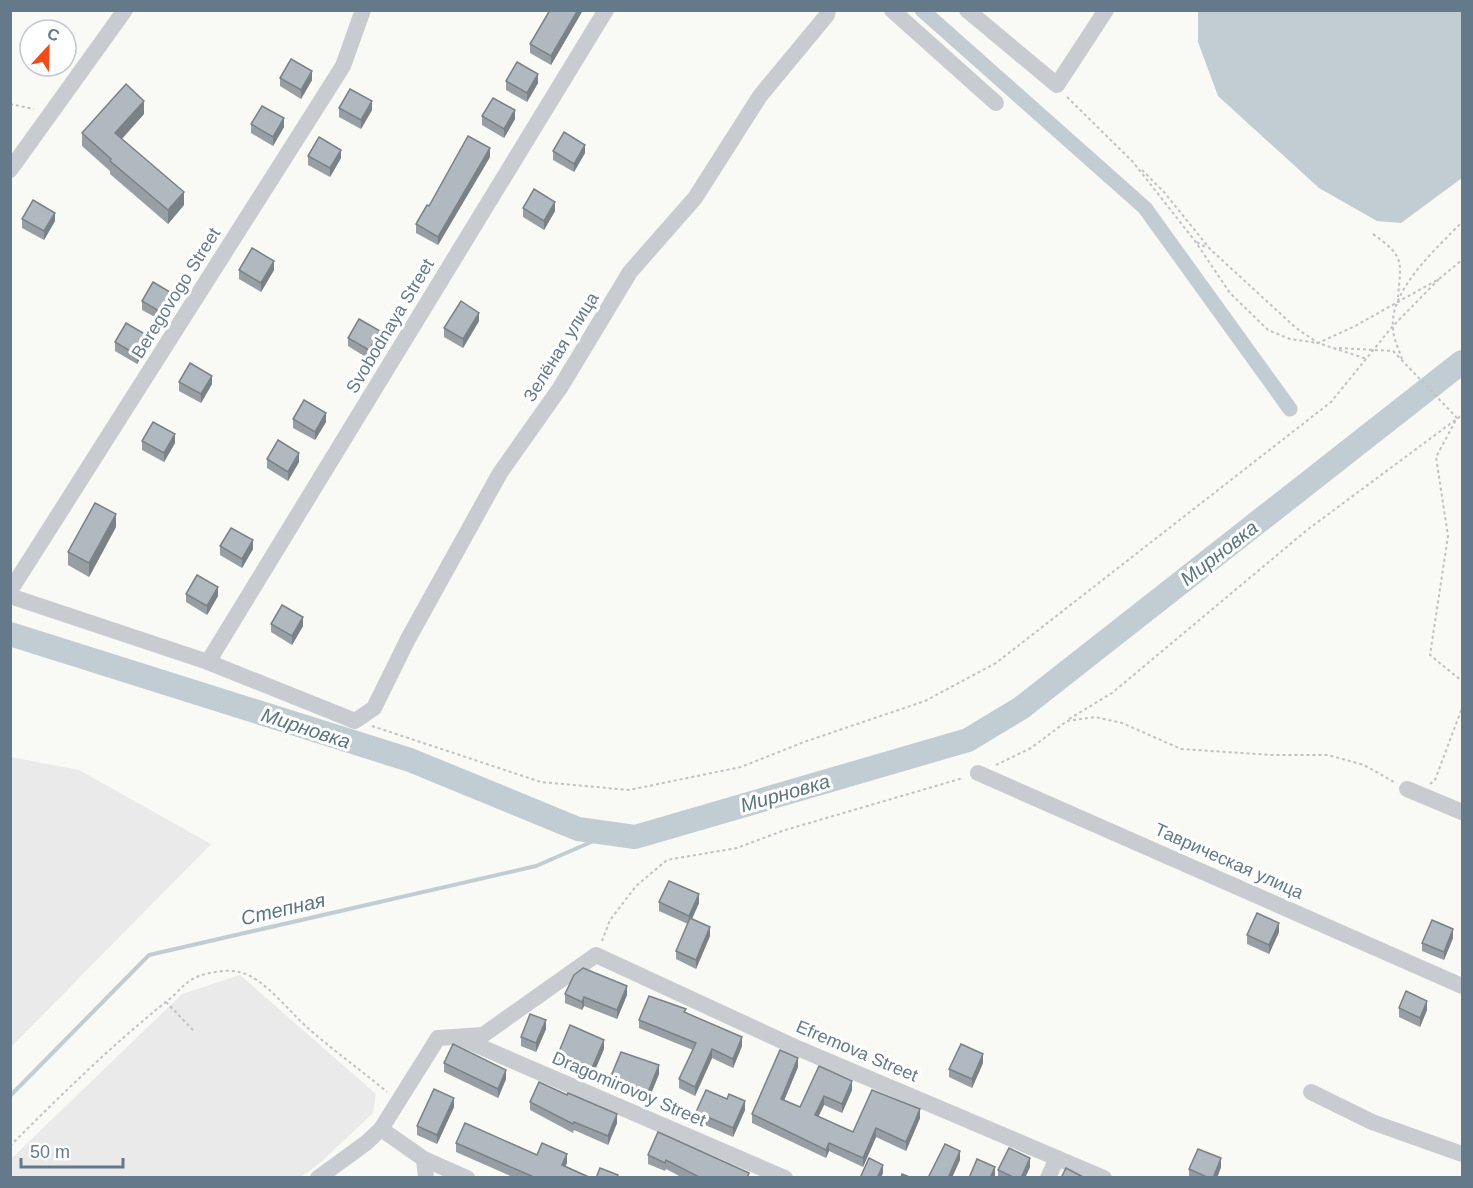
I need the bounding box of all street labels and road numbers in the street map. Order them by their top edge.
street label: Beregovogo Street [128,224,224,362]
street label: Svobodnaya Street [342,255,438,397]
street label: Зелёная улица [519,288,603,405]
street label: Таврическая улица [1152,819,1307,903]
street label: Efremova Street [793,1016,921,1086]
street label: Dragomirovoy Street [549,1048,709,1130]

